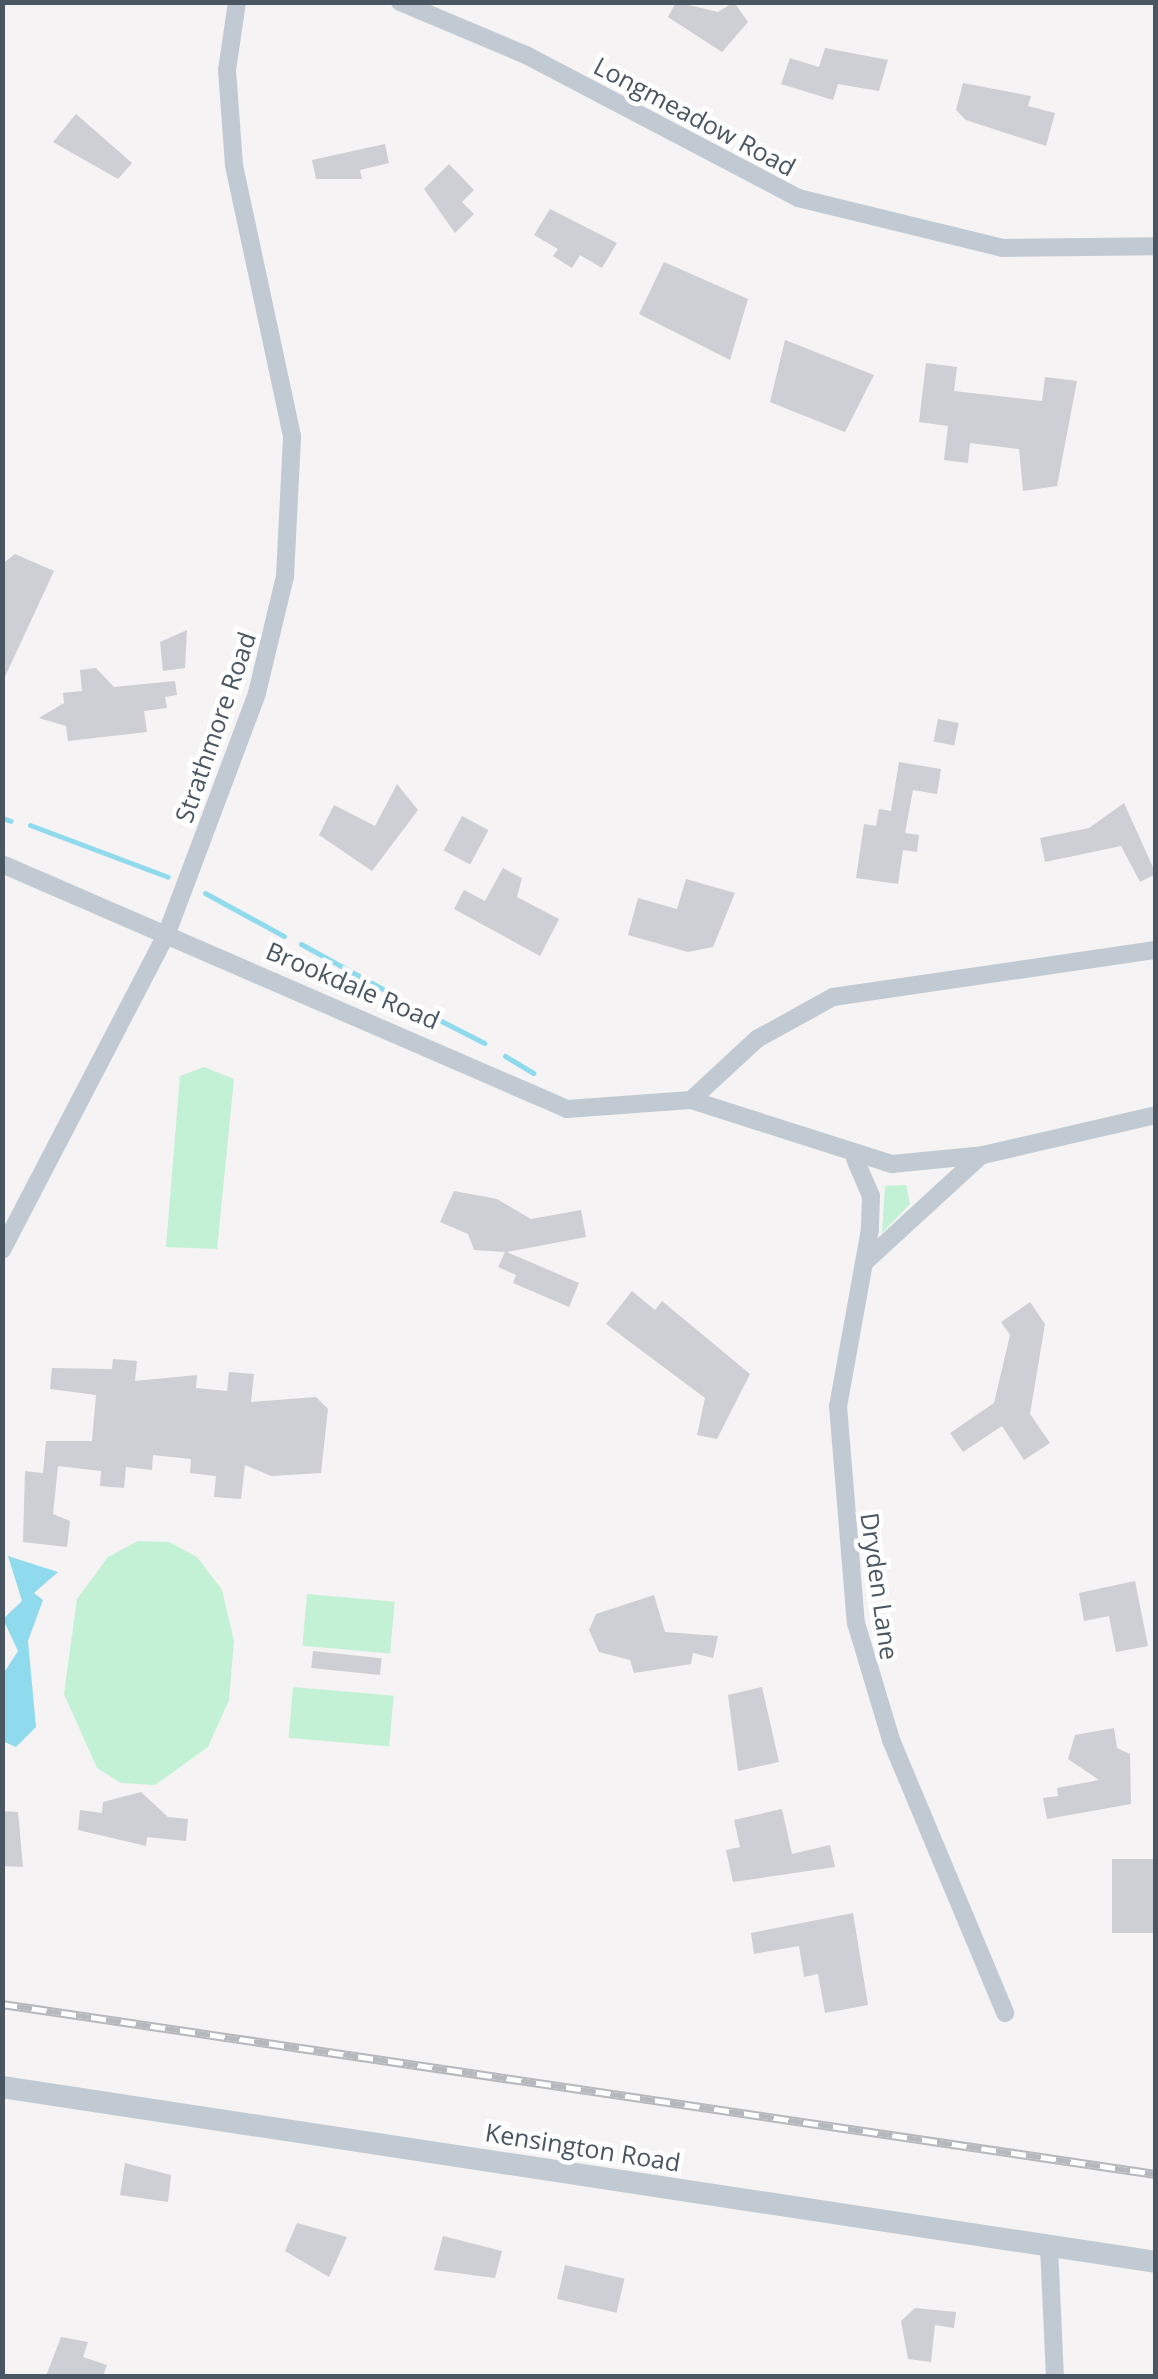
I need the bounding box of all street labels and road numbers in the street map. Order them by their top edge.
street label: Longmeadow Road [589,50,801,182]
street label: Strathmore Road [168,628,262,826]
street label: Brookdale Road [262,935,444,1035]
street label: Dryden Lane [855,1510,905,1662]
street label: Kensington Road [483,2117,683,2177]

